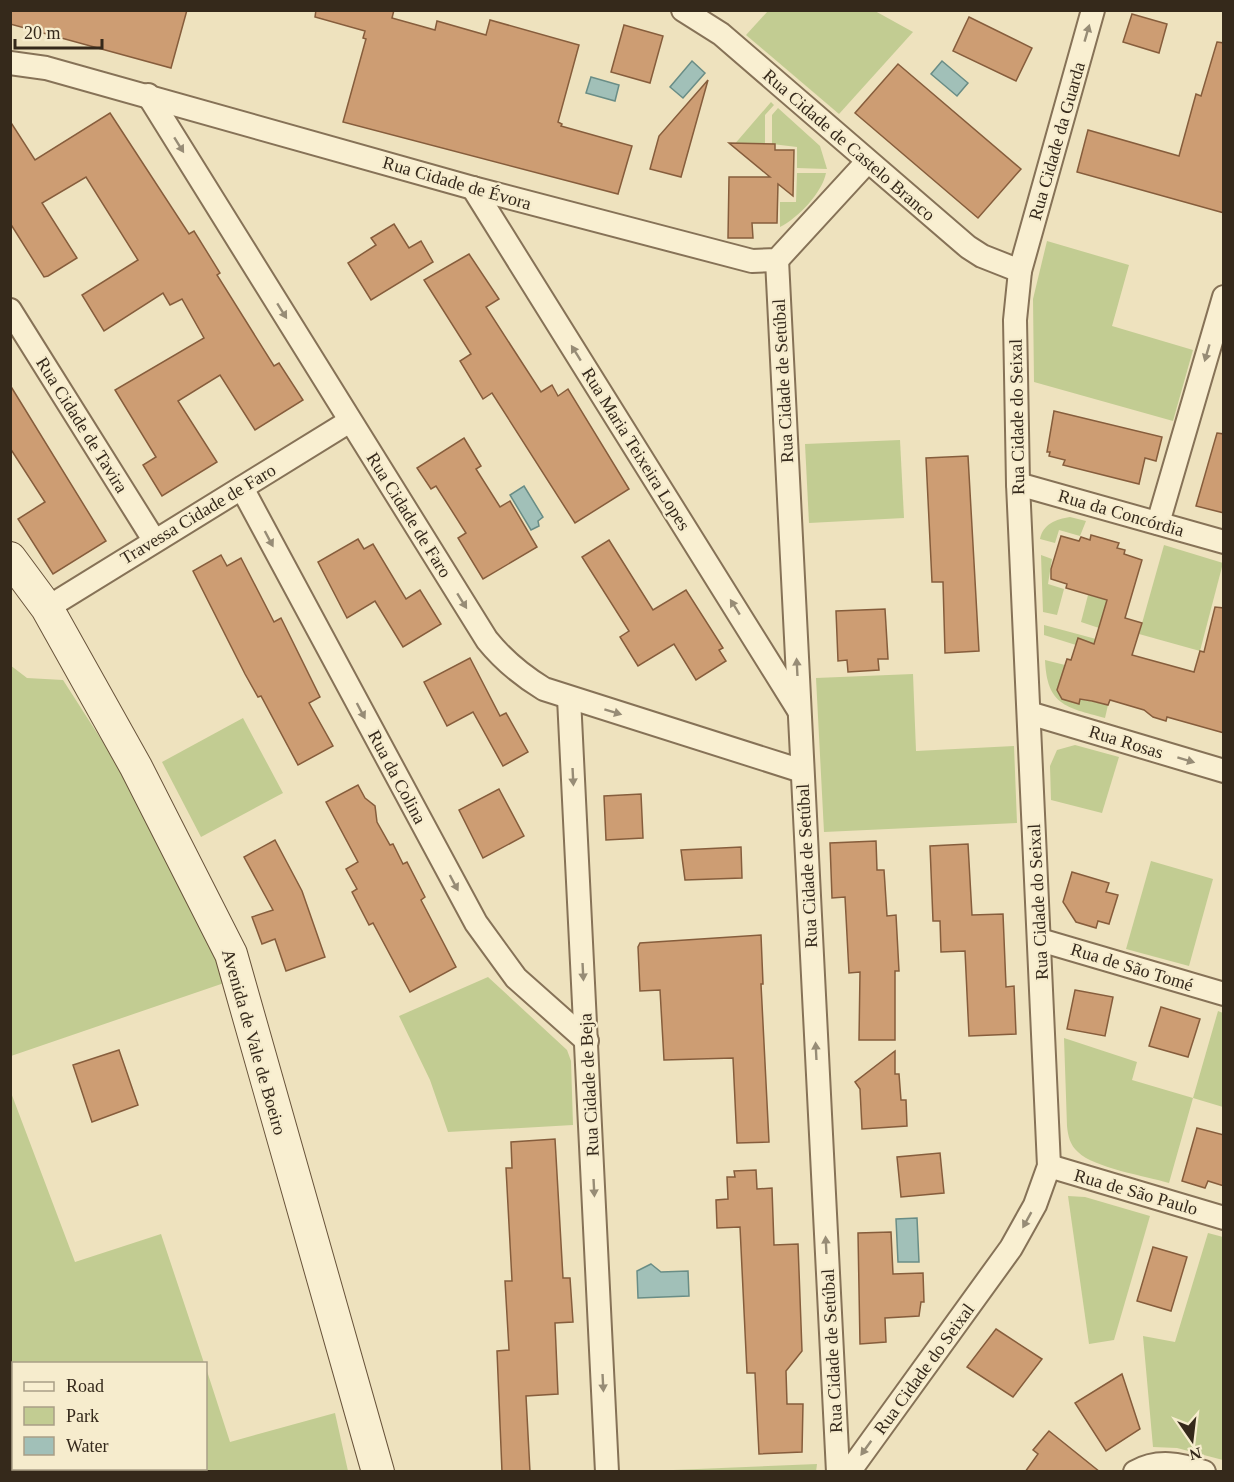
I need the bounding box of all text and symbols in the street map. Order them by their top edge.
scale bar [15,12,102,50]
text: 20 m [24,23,61,43]
one-way arrow [1083,24,1092,42]
street label: Rua Cidade da Guarda [1025,60,1089,222]
street label: Rua Cidade de Castelo Branco [759,65,939,225]
one-way arrow [173,137,184,153]
street label: Rua Cidade de Évora [380,151,534,214]
street label: Rua Cidade de Setúbal [769,298,797,464]
one-way arrow [276,303,287,319]
street label: Rua Cidade do Seixal [1006,339,1028,495]
one-way arrow [1202,344,1211,362]
one-way arrow [570,345,581,361]
street label: Rua Cidade de Tavira [32,354,132,496]
street label: Rua Maria Teixeira Lopes [578,364,694,534]
street label: Rua Cidade de Faro [363,449,455,581]
street label: Travessa Cidade de Faro [117,460,279,568]
street label: Rua da Concórdia [1056,485,1186,541]
one-way arrow [264,531,274,548]
one-way arrow [457,593,468,609]
one-way arrow [729,599,740,615]
one-way arrow [792,658,801,677]
one-way arrow [356,702,366,720]
one-way arrow [604,708,622,717]
street label: Rua Rosas [1086,721,1166,763]
street label: Rua da Colina [364,727,430,827]
one-way arrow [1177,756,1195,765]
one-way arrow [569,768,578,787]
street label: Rua Cidade de Setúbal [793,783,821,949]
street label: Rua Cidade do Seixal [1024,823,1052,981]
one-way arrow [449,875,459,892]
street label: Rua de São Tomé [1068,939,1196,995]
street label: Avenida de Vale de Boeiro [218,947,290,1137]
one-way arrow [579,963,588,982]
street label: Rua Cidade de Beja [575,1013,603,1157]
one-way arrow [812,1041,821,1060]
street label: Rua de São Paulo [1072,1165,1200,1219]
one-way arrow [589,1178,598,1197]
one-way arrow [1021,1212,1032,1228]
one-way arrow [822,1236,831,1255]
street label: Rua Cidade de Setúbal [818,1268,846,1434]
street label: Rua Cidade do Seixal [870,1300,978,1438]
legend [12,1362,207,1470]
one-way arrow [599,1373,608,1392]
text: Road [66,1376,104,1396]
text: Park [66,1406,99,1426]
north arrow [1162,1410,1222,1470]
text: Water [66,1436,109,1456]
one-way arrow [860,1439,872,1455]
text: N [1187,1444,1203,1464]

